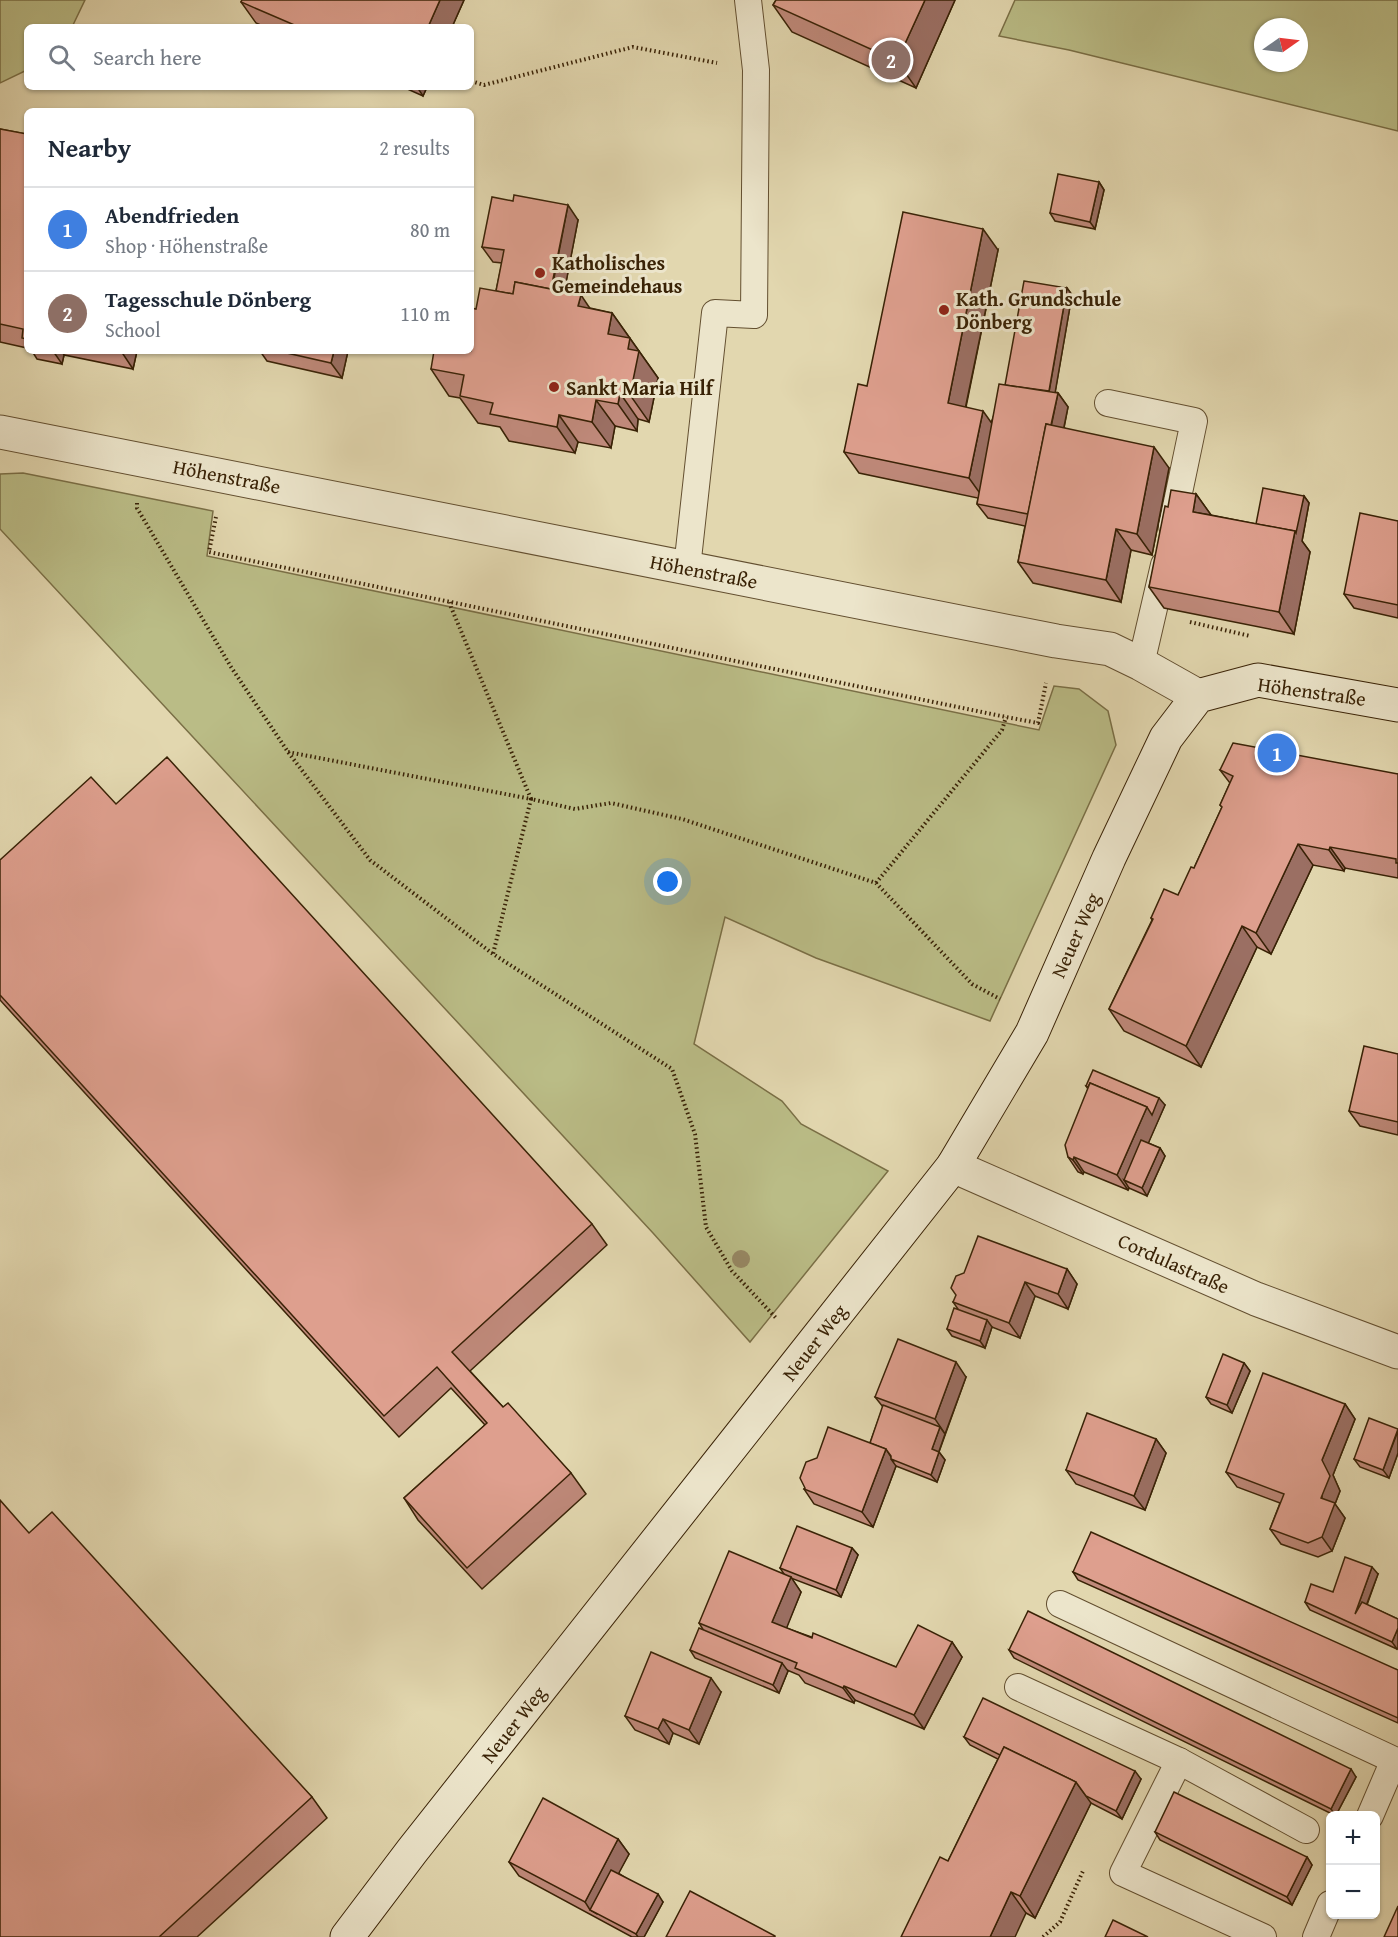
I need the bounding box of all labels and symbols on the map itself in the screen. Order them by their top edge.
north arrow [1254,18,1308,72]
pin: 2 [872,38,910,82]
place label: Katholisches Gemeindehaus [552,248,682,300]
marker: Katholisches Gemeindehaus [533,266,547,280]
place label: Kath. Grundschule Dönberg [956,284,1121,336]
marker: Kath. Grundschule Dönberg [937,303,951,317]
place label: Sankt Maria Hilf [566,373,715,402]
marker: Sankt Maria Hilf [547,380,561,394]
street label: Höhenstraße [171,451,283,501]
street label: Höhenstraße [648,546,760,596]
street label: Höhenstraße [1256,669,1368,713]
pin: 1 [1258,730,1296,776]
your location [653,867,682,896]
street label: Neuer Weg [1043,888,1107,982]
street label: Cordulastraße [1114,1225,1234,1301]
street label: Neuer Weg [775,1297,853,1387]
street label: Neuer Weg [474,1679,552,1769]

